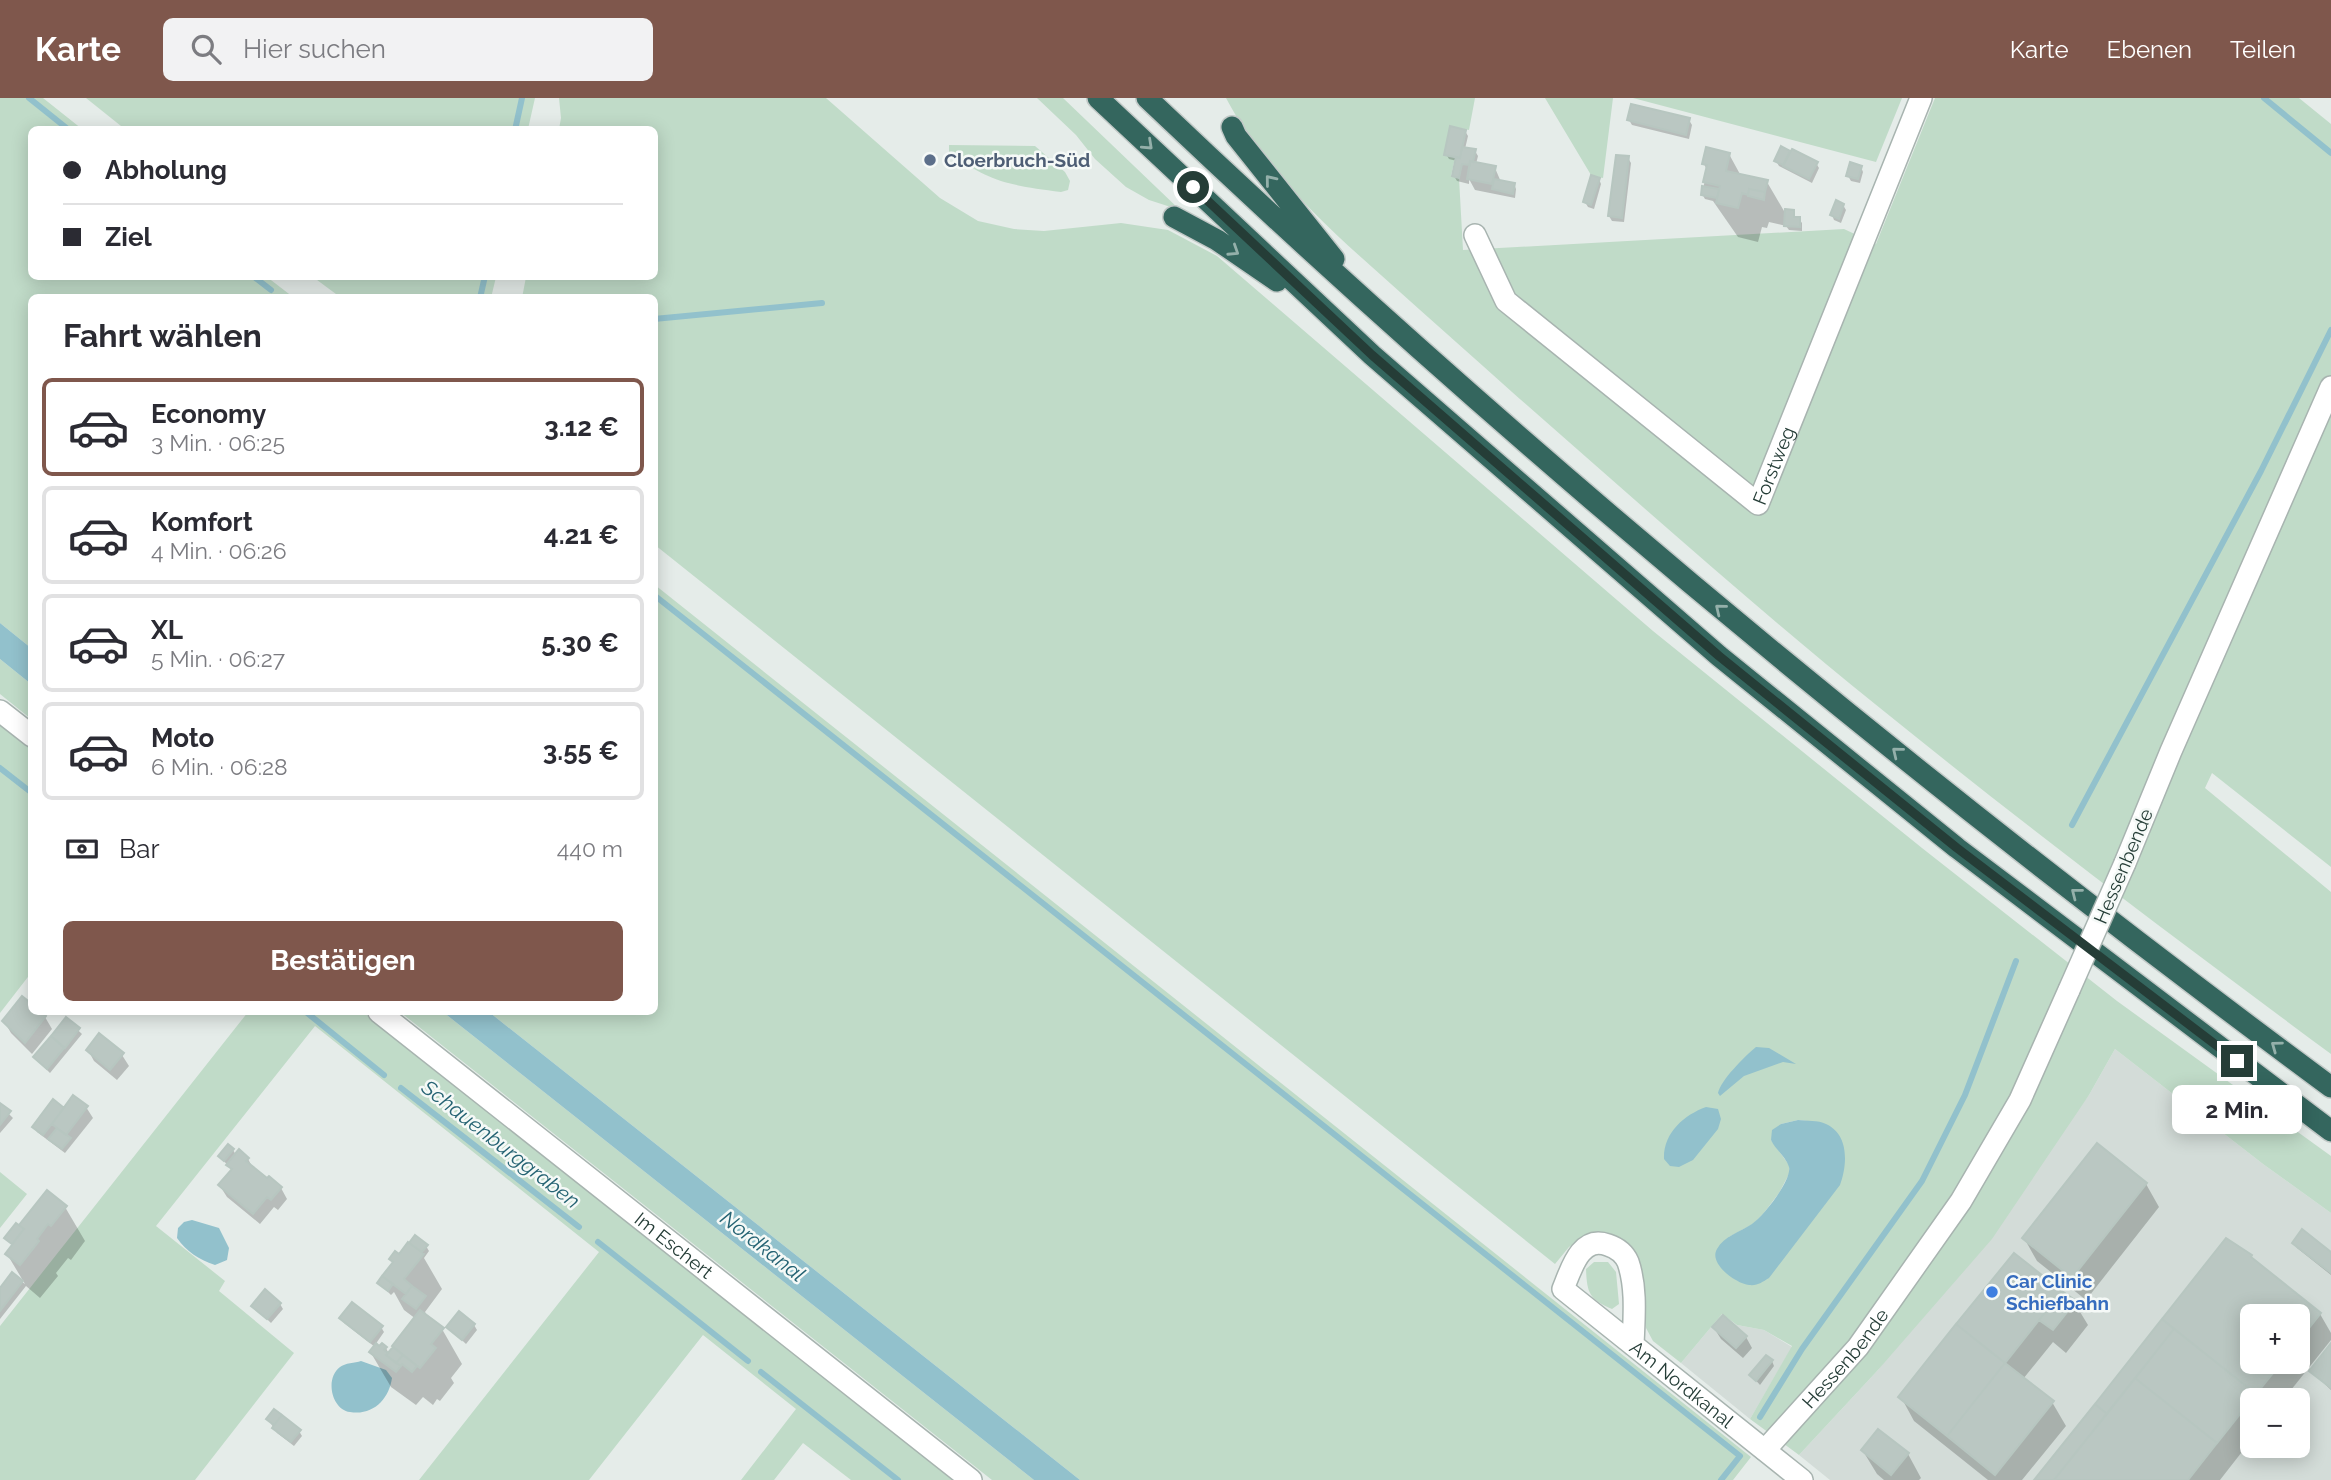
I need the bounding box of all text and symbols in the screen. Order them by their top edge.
search box [163,18,653,81]
text: Karte [35,30,121,69]
icon: search [187,30,225,68]
text: Hier suchen [243,34,386,64]
text: Karte [2010,35,2069,64]
text: Ebenen [2107,35,2192,64]
text: Teilen [2230,35,2296,64]
one-way arrow [1140,136,1153,149]
place label: Cloerbruch-Süd [944,149,1090,171]
marker: Cloerbruch-Süd [922,152,938,168]
text: Abholung [105,155,227,185]
route start [1177,171,1209,203]
one-way arrow [1266,175,1279,188]
text: Ziel [105,222,152,252]
one-way arrow [1226,242,1239,255]
text: Fahrt wählen [63,317,262,354]
icon: car [67,396,130,459]
text: Economy [151,399,266,429]
text: 3.12 € [544,412,619,442]
street label: Forstweg [1748,423,1799,508]
text: 3 Min. · 06:25 [151,429,285,456]
icon: car [67,504,130,567]
text: Komfort [151,507,253,537]
text: 4.21 € [544,520,619,550]
text: 4 Min. · 06:26 [151,537,287,564]
one-way arrow [1716,605,1728,618]
icon: car [67,612,130,675]
text: XL [151,615,183,645]
text: 5.30 € [541,628,619,658]
text: 5 Min. · 06:27 [151,645,285,672]
icon: car [67,720,130,783]
text: Moto [151,723,214,753]
text: 3.55 € [543,736,619,766]
one-way arrow [1893,748,1905,761]
text: 6 Min. · 06:28 [151,753,288,780]
street label: Hessenbende [2089,805,2157,927]
icon: cash [63,830,101,868]
text: Bar [119,834,160,864]
text: 440 m [557,835,623,862]
one-way arrow [2071,889,2083,902]
button: Bestätigen [63,921,623,1001]
one-way arrow [2271,1042,2284,1055]
route end [2221,1045,2253,1077]
water label: Schauenburggraben [416,1074,585,1213]
callout: 2 Min. [2172,1086,2302,1134]
text: 2 Min. [2205,1096,2269,1123]
water label: Nordkanal [716,1205,810,1287]
street label: Im Eschert [630,1208,718,1283]
place label: Car Clinic Schiefbahn [2006,1270,2109,1314]
marker: Car Clinic Schiefbahn [1984,1284,2000,1300]
street label: Hessenbende [1798,1304,1893,1412]
map controls [2240,1304,2310,1458]
button: + [2240,1304,2310,1374]
street label: Am Nordkanal [1626,1336,1739,1433]
button: − [2240,1388,2310,1458]

